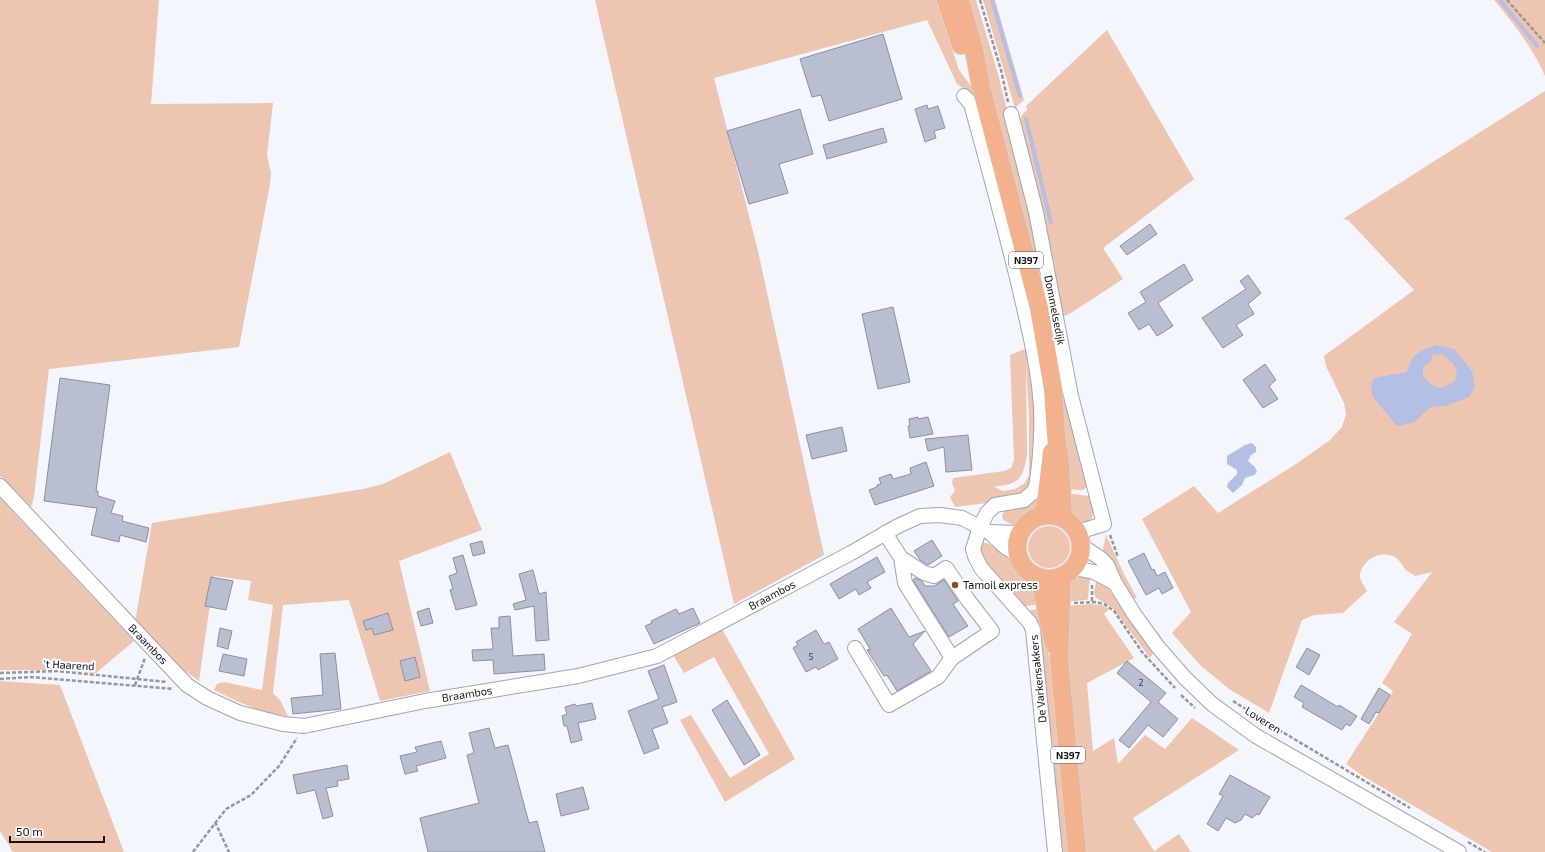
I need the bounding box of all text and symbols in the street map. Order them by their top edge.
road number: N397 [1009,252,1043,268]
street label: Dommelsedijk [1041,274,1069,347]
street label: Braambos [746,577,798,612]
place label: Tamoil express [963,578,1038,591]
marker: Tamoil express [950,580,960,590]
street label: Braambos [126,621,171,667]
street label: De Varkensakkers [1026,634,1049,724]
house number: 5 [809,651,814,662]
street label: 't Haarend [43,657,95,672]
house number: 2 [1138,677,1144,688]
street label: Braambos [441,683,494,704]
street label: Loveren [1243,703,1284,736]
road number: N397 [1051,747,1085,763]
scale bar [10,818,104,844]
text: 50 m [16,824,43,838]

